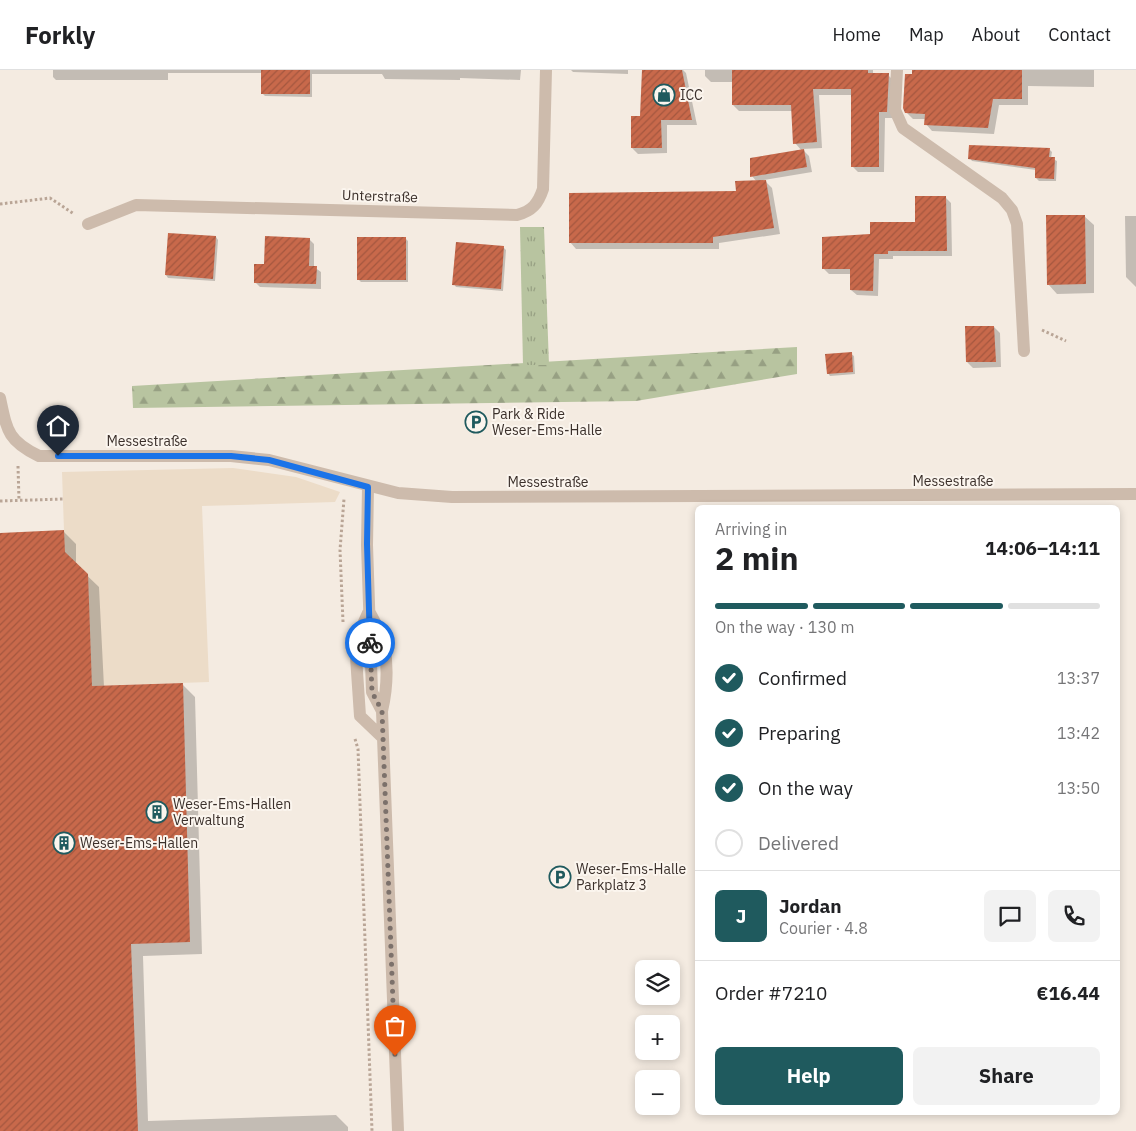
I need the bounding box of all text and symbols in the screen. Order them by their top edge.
text: Forkly [25,19,95,51]
text: Home [833,23,881,46]
text: Map [909,23,944,46]
text: About [972,23,1020,46]
text: Contact [1048,23,1111,46]
shop icon: ICC [652,83,676,107]
place label: ICC [680,86,703,104]
street label: Unterstraße [342,186,419,206]
pin [37,405,79,456]
place label: Park & Ride Weser-Ems-Halle [492,405,602,439]
parking icon: Park & Ride Weser-Ems-Halle [464,410,488,434]
icon: home [44,412,72,440]
street label: Messestraße [106,432,188,450]
street label: Messestraße [912,472,994,490]
street label: Messestraße [507,473,589,491]
text: Arriving in [715,519,787,539]
text: 14:06–14:11 [985,536,1100,560]
text: 2 min [715,537,799,579]
text: On the way · 130 m [715,617,854,637]
courier [345,618,395,668]
icon: bike [356,629,384,657]
icon: check [715,664,743,692]
text: Confirmed [758,666,847,690]
text: 13:37 [1057,668,1100,688]
icon: check [715,719,743,747]
text: Preparing [758,721,840,745]
text: 13:42 [1057,723,1100,743]
icon: check [715,774,743,802]
text: On the way [758,776,853,800]
text: 13:50 [1057,778,1100,798]
place label: Weser-Ems-Hallen Verwaltung [173,795,291,829]
building icon: Weser-Ems-Hallen Verwaltung [145,800,169,824]
building icon: Weser-Ems-Hallen [52,831,76,855]
text: Delivered [758,831,839,855]
place label: Weser-Ems-Hallen [80,834,198,852]
place label: Weser-Ems-Halle Parkplatz 3 [576,860,686,894]
parking icon: Weser-Ems-Halle Parkplatz 3 [548,865,572,889]
button: chat [984,890,1036,942]
button: phone [1048,890,1100,942]
text: Jordan [779,894,842,918]
text: J [736,904,746,928]
text: Courier · 4.8 [779,918,868,938]
map controls [635,960,680,1115]
button: layers [635,960,680,1005]
text: Order #7210 [715,981,827,1005]
text: €16.44 [1037,981,1100,1005]
pin [374,1005,416,1056]
icon: bag [381,1012,409,1040]
button: + [635,1015,680,1060]
button: Help [715,1047,903,1105]
button: Share [913,1047,1100,1105]
button: − [635,1070,680,1115]

